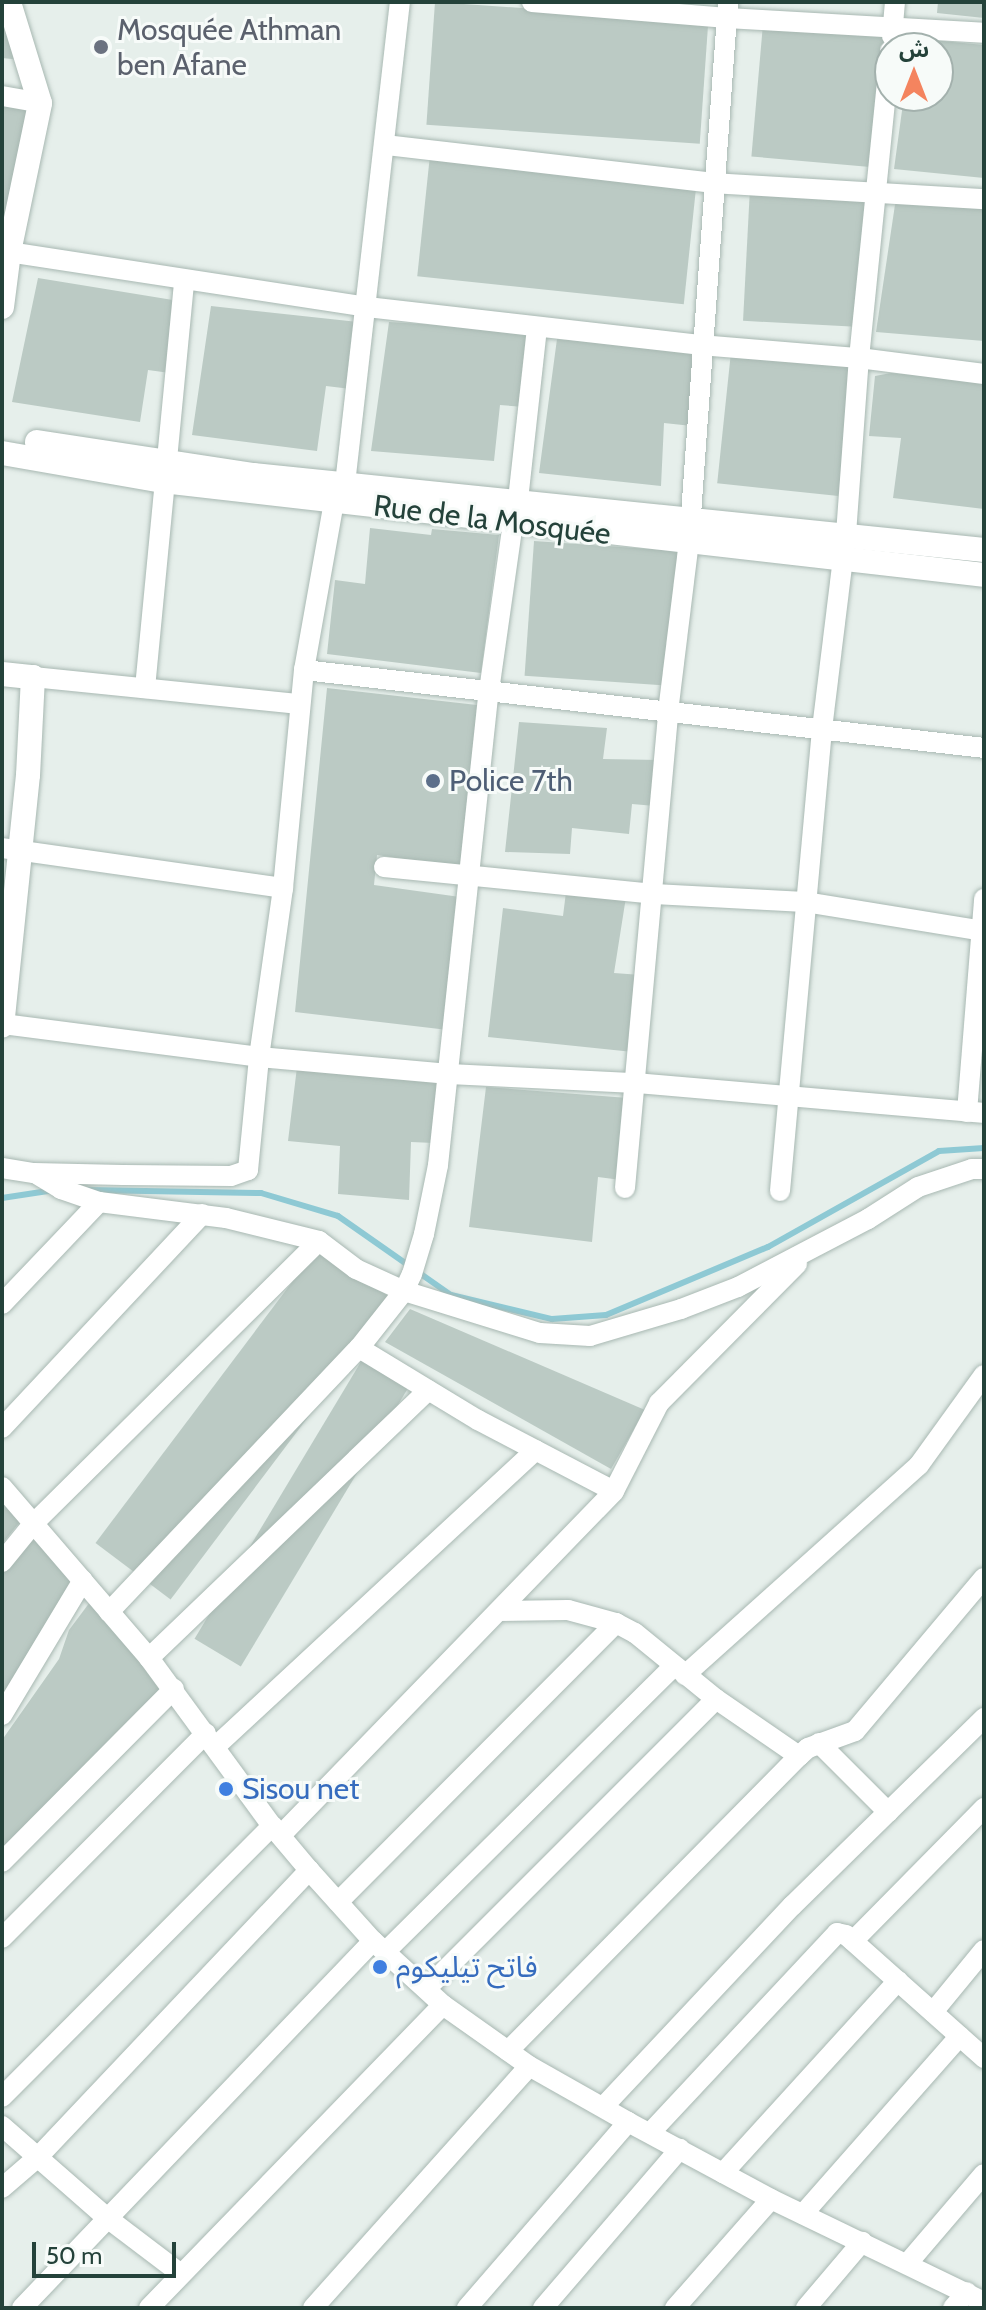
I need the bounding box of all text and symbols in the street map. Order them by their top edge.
place label: Mosquée Athman ben Afane [117,12,341,82]
north arrow [874,32,954,112]
text: ش [899,36,929,63]
marker: Mosquée Athman ben Afane [92,38,110,56]
street label: Rue de la Mosquée [371,488,613,552]
place label: Police 7th [449,763,573,799]
marker: Police 7th [424,772,442,790]
place label: Sisou net [242,1771,359,1807]
marker: Sisou net [217,1780,235,1798]
place label: فاتح تيليكوم [396,1949,538,1985]
marker: فاتح تيليكوم [371,1958,389,1976]
scale bar [36,2226,180,2276]
text: 50 m [46,2241,102,2270]

